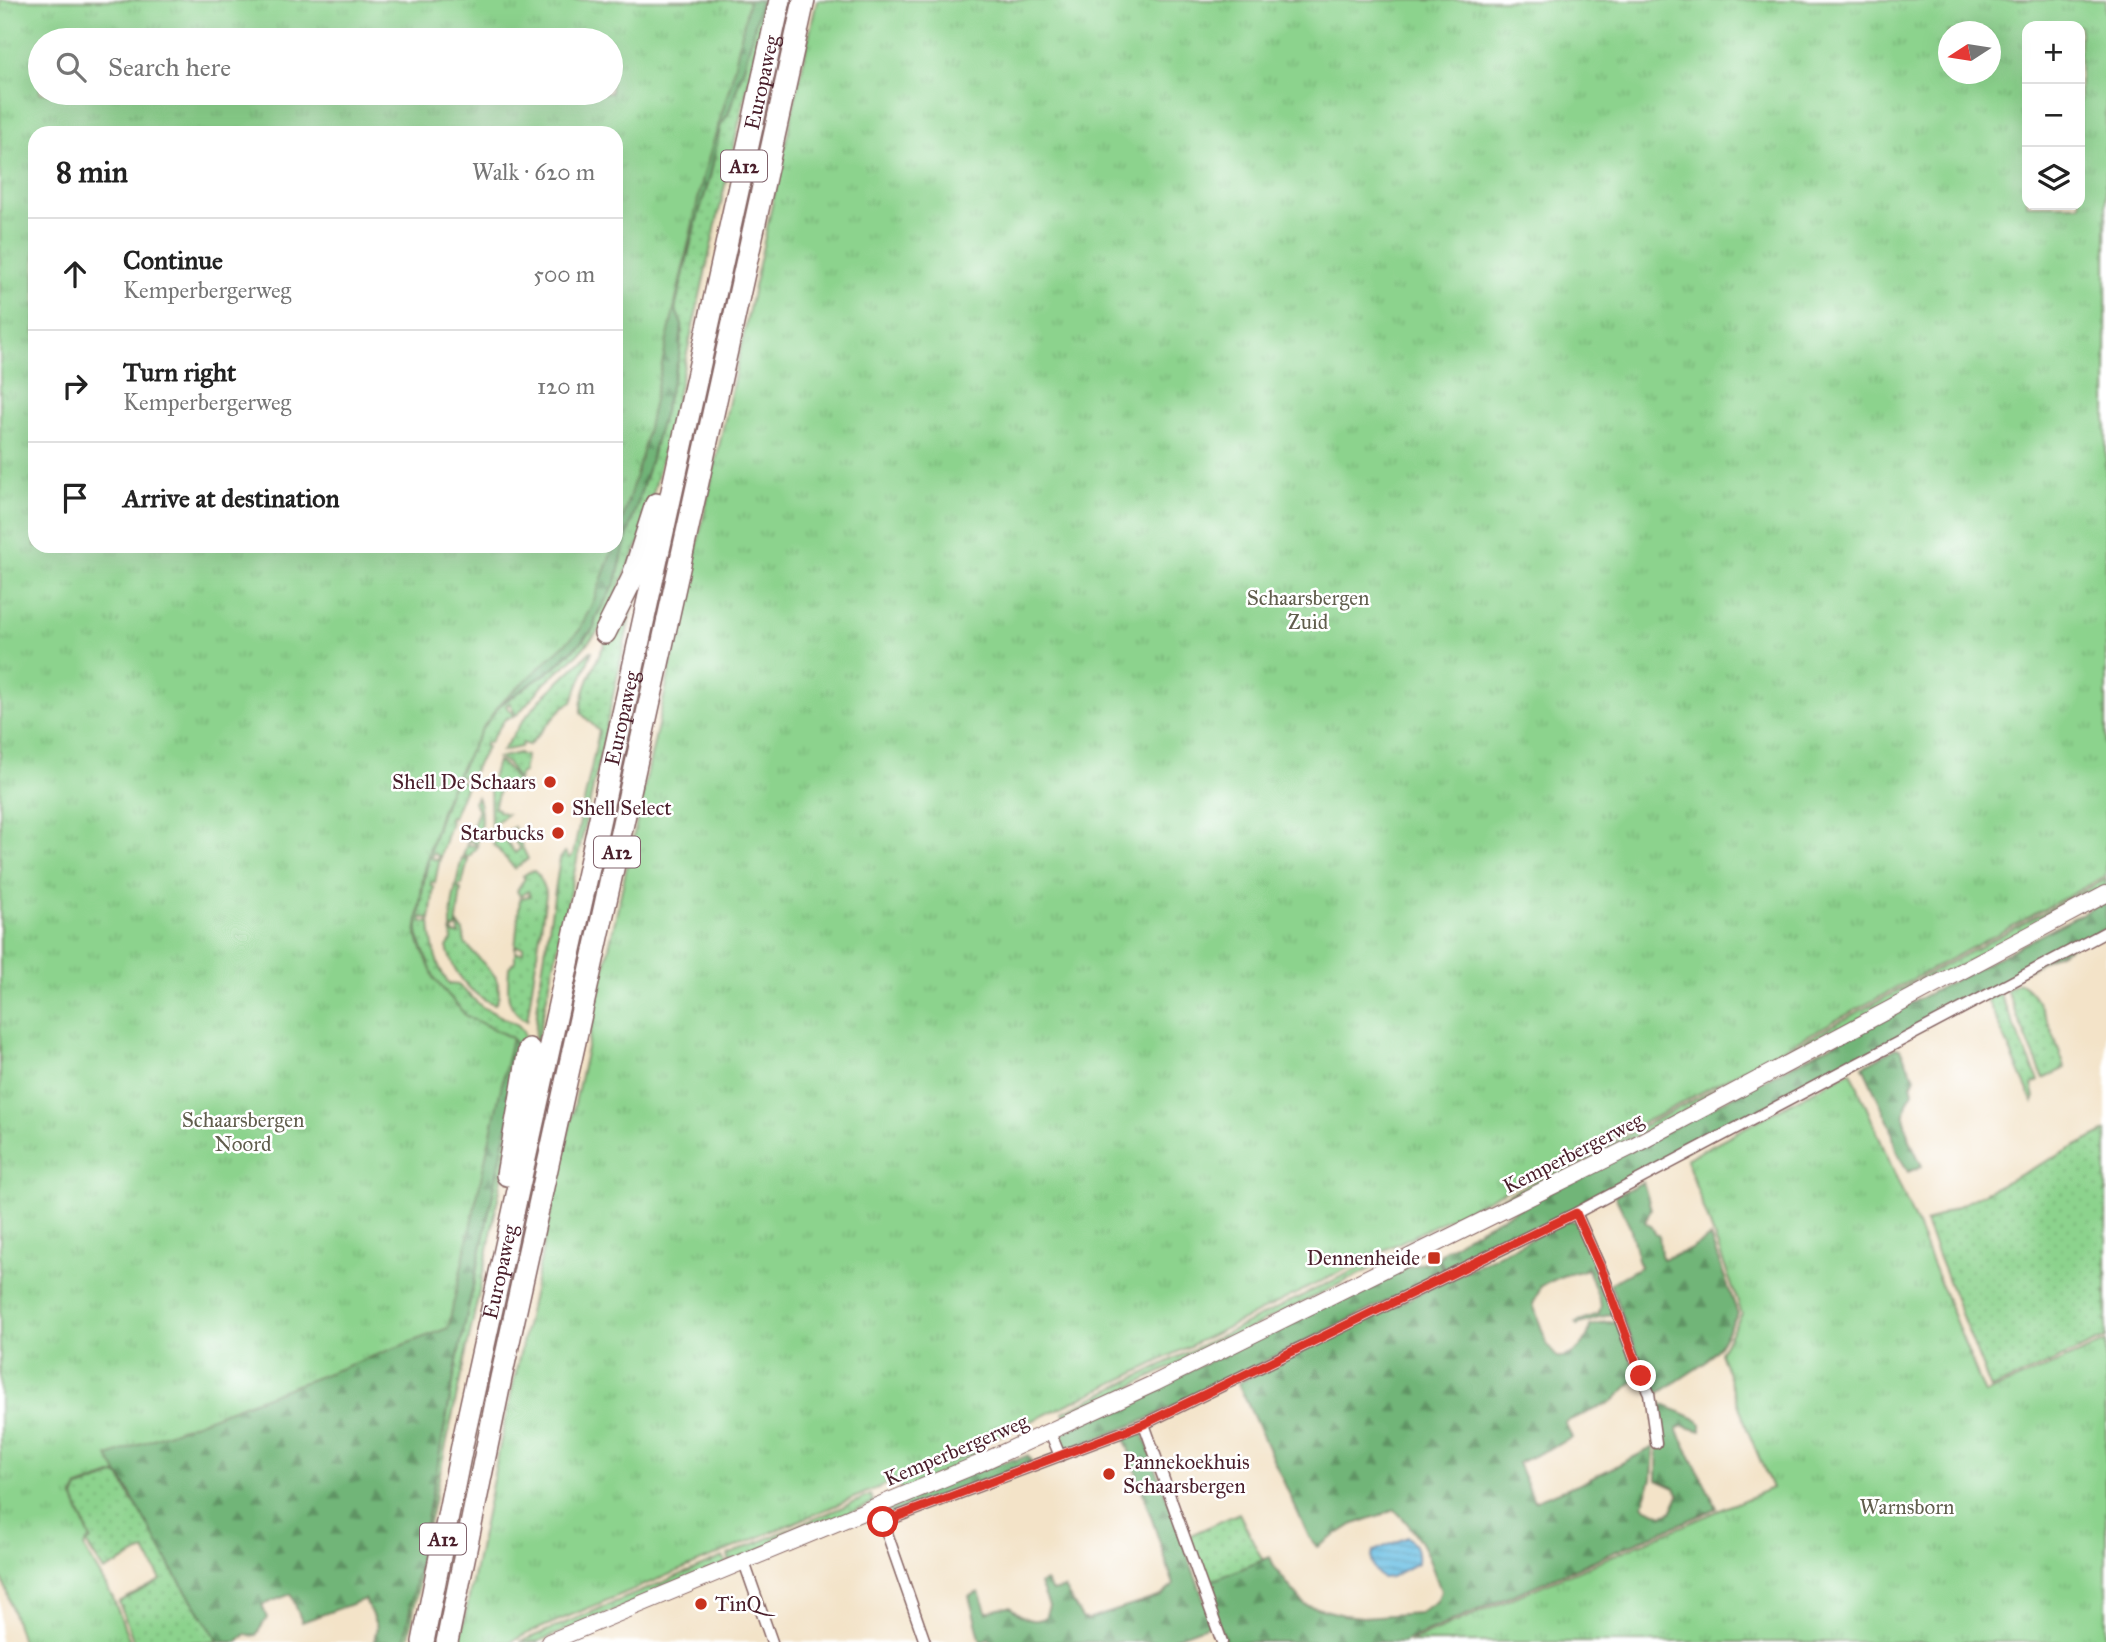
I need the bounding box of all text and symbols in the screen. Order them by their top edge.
north arrow [1938,21,2001,84]
map controls [2022,21,2085,210]
button: + [2022,21,2085,84]
search box [28,28,623,105]
street label: Europaweg [739,32,785,132]
icon: search [52,48,90,86]
text: Search here [108,51,231,83]
button: − [2022,84,2085,147]
button: layers [2022,147,2085,210]
road number: A12 [721,150,767,182]
text: 8 min [56,154,128,190]
text: Walk · 620 m [472,158,595,186]
text: Continue [123,244,223,276]
icon: ahead [56,255,94,293]
text: 500 m [533,260,595,288]
text: Kemperbergerweg [123,276,291,304]
text: Turn right [123,356,236,388]
icon: right [56,367,94,405]
text: 120 m [537,372,595,400]
text: Kemperbergerweg [123,388,291,416]
icon: arrive [56,479,94,517]
text: Arrive at destination [123,482,340,514]
park label: Schaarsbergen Zuid [1247,585,1369,635]
street label: Europaweg [599,668,645,768]
place label: Shell De Schaars [392,769,536,795]
marker: Shell De Schaars [542,774,558,790]
place label: Shell Select [572,795,672,821]
marker: Shell Select [550,800,566,816]
place label: Starbucks [460,820,544,846]
marker: Starbucks [550,825,566,841]
road number: A12 [594,836,640,867]
street label: Kemperbergerweg [1499,1106,1648,1199]
park label: Schaarsbergen Noord [182,1107,304,1157]
street label: Europaweg [477,1222,523,1322]
place label: Dennenheide [1307,1245,1420,1271]
marker: Dennenheide [1426,1250,1442,1266]
route end [1625,1360,1656,1391]
street label: Kemperbergerweg [880,1408,1032,1492]
place label: Pannekoekhuis Schaarsbergen [1123,1449,1250,1499]
marker: Pannekoekhuis Schaarsbergen [1101,1466,1117,1482]
park label: Warnsborn [1860,1494,1954,1520]
route start [867,1506,898,1537]
road number: A12 [420,1524,466,1554]
place label: TinQ [715,1591,777,1617]
marker: TinQ [693,1596,709,1612]

